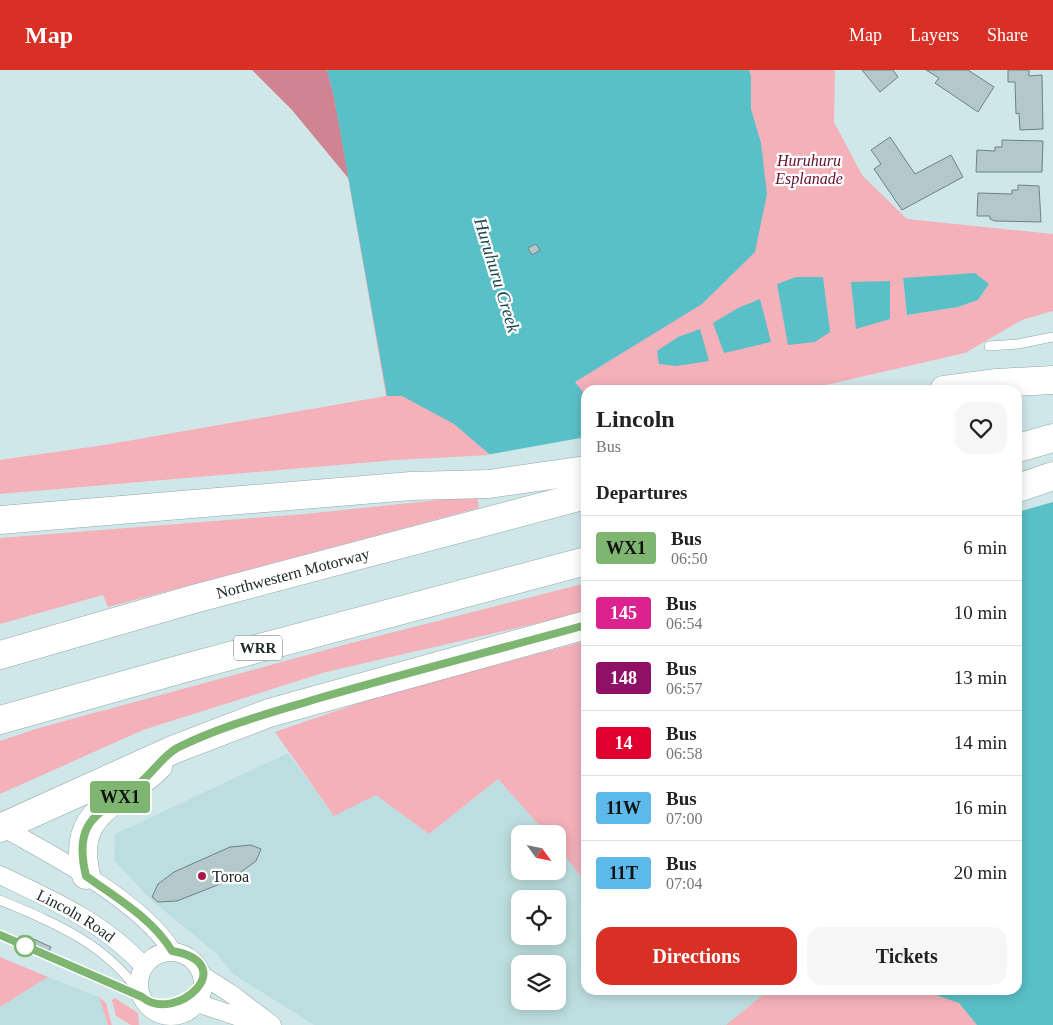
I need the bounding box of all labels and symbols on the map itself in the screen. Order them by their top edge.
park label: Huruhuru Esplanade [774,152,843,188]
water label: Huruhuru Creek [470,214,524,336]
street label: Northwestern Motorway [214,544,371,601]
road number: WRR [234,636,282,660]
line badge: WX1 [91,781,149,813]
north arrow [511,825,566,880]
place label: Toroa [212,868,249,885]
marker: Toroa [196,870,208,882]
street label: Lincoln Road [34,886,118,945]
unlabelled marker [14,935,36,957]

